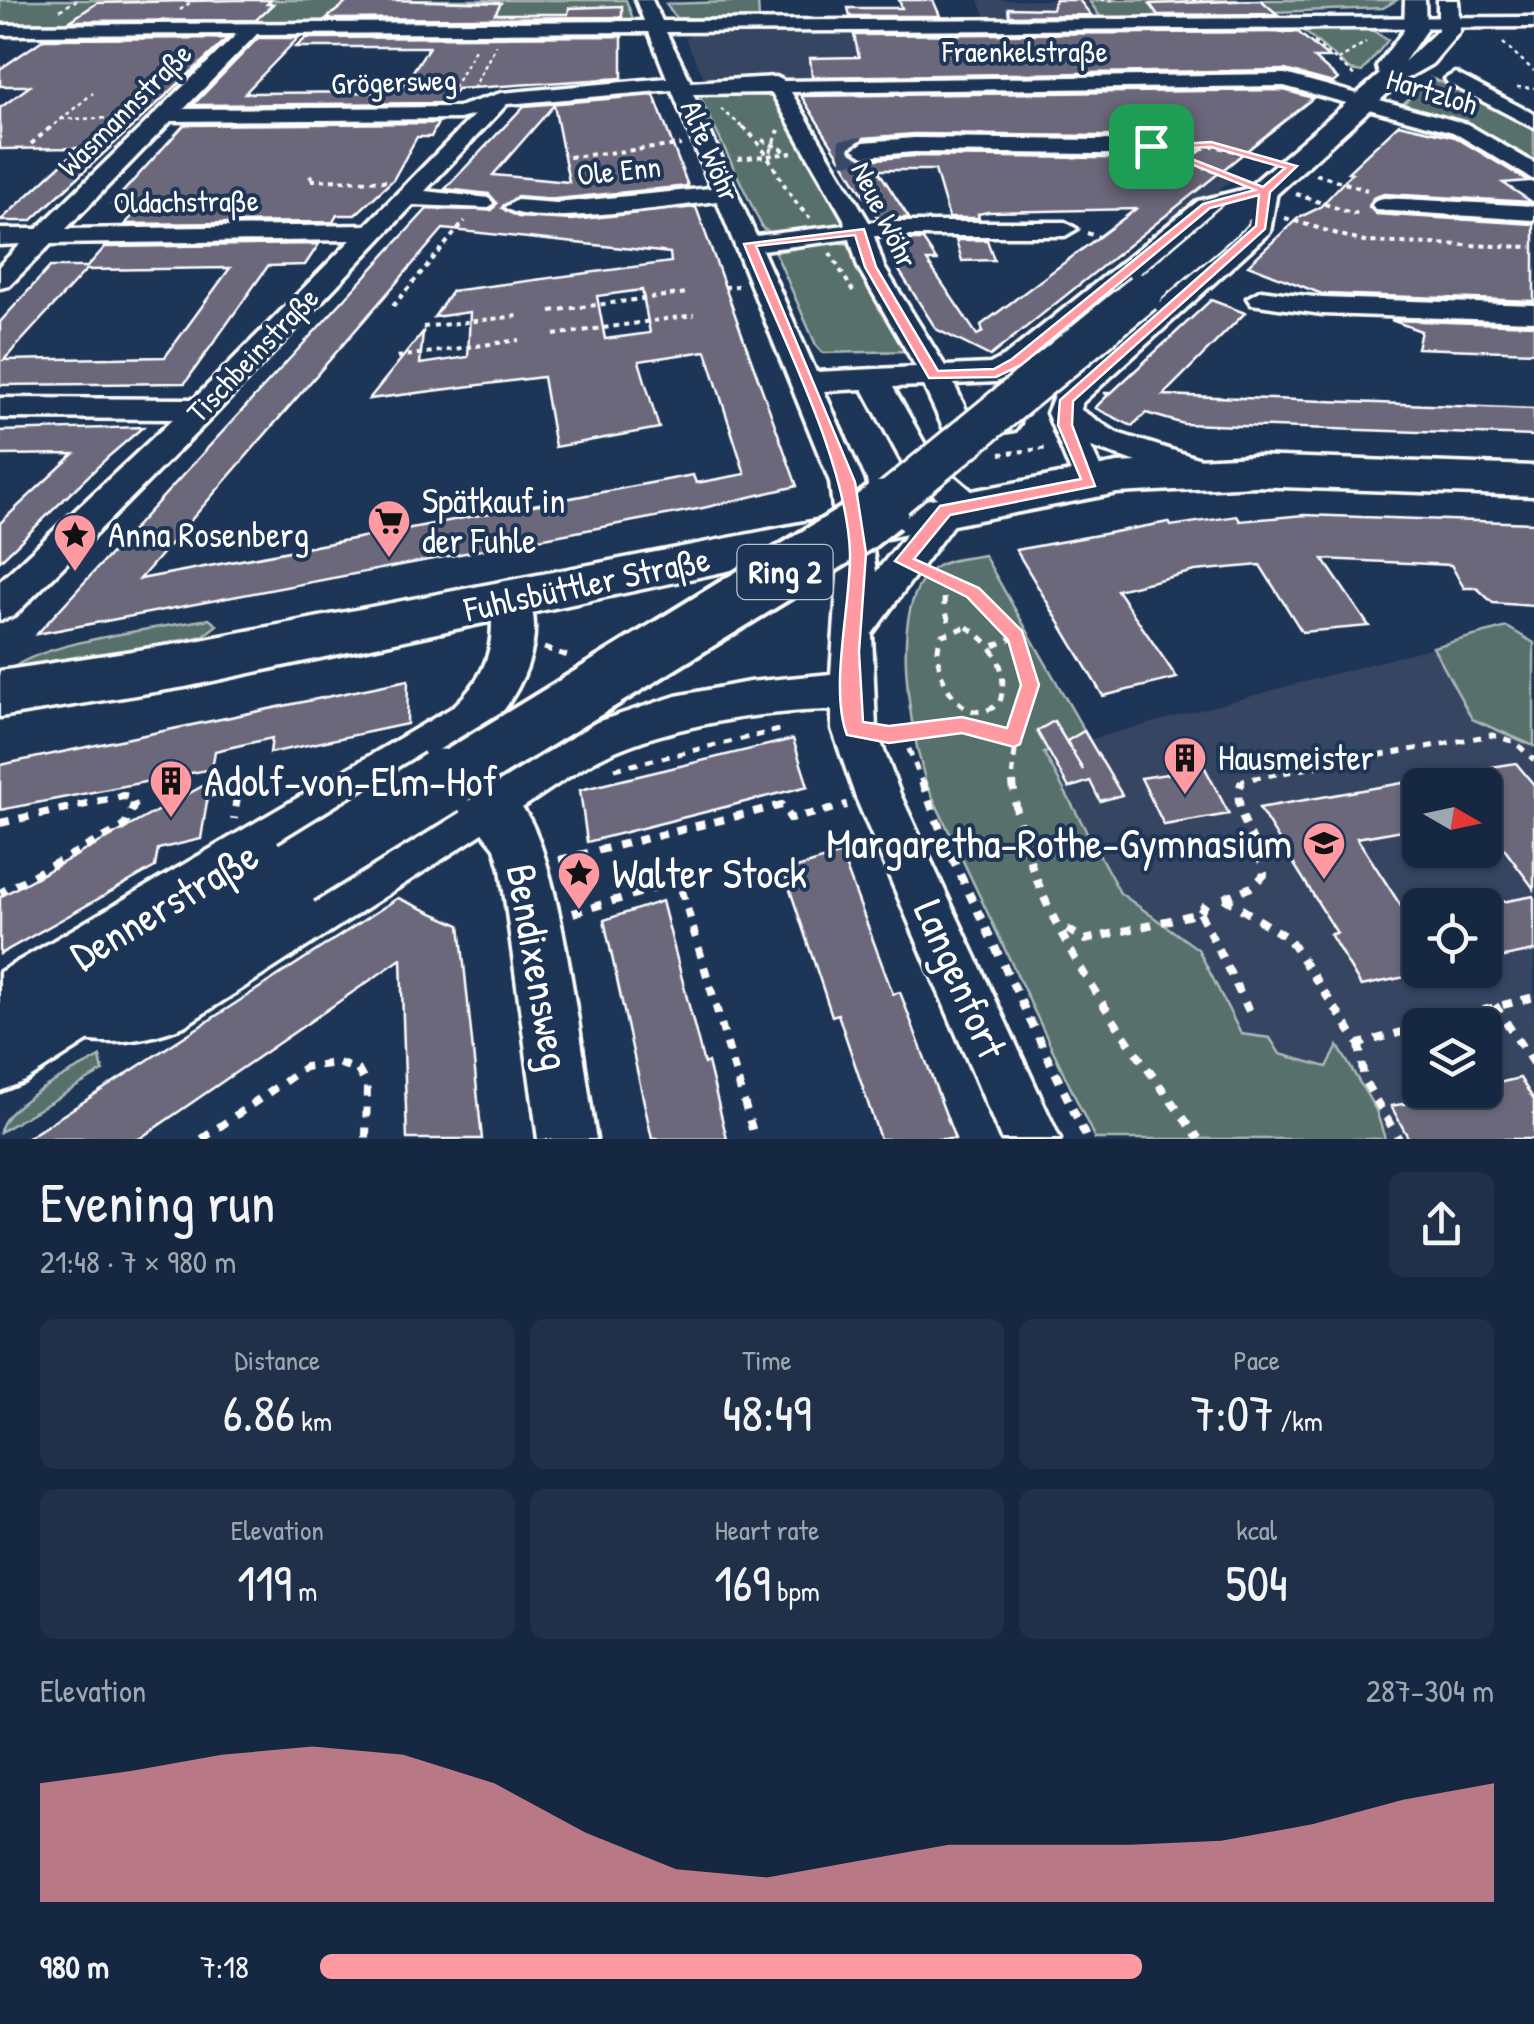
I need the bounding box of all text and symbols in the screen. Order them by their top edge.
street label: Fraenkelstraße [941,31,1108,71]
street label: Wasmannstraße [49,34,200,185]
street label: Hartzloh [1382,58,1483,124]
street label: Grögersweg [330,59,457,103]
street label: Alte Wöhr [672,94,750,208]
pin [1109,104,1194,189]
icon: arrive [1124,119,1179,174]
street label: Ole Enn [575,146,663,194]
street label: Neue Wöhr [842,155,928,275]
street label: Oldachstraße [113,180,259,222]
street label: Tischbeinstraße [177,278,327,431]
place label: Spätkauf in der Fuhle [422,477,565,564]
supermarket icon: Spätkauf in der Fuhle [366,498,412,559]
place label: Anna Rosenberg [108,511,309,558]
place icon: Anna Rosenberg [52,512,98,573]
street label: Fuhlsbüttler Straße [459,535,714,633]
road number: Ring 2 [738,545,832,599]
place label: Hausmeister [1218,734,1374,781]
building icon: Hausmeister [1162,735,1208,796]
place label: Adolf-von-Elm-Hof [204,752,498,809]
building icon: Adolf-von-Elm-Hof [148,758,194,819]
north arrow [1402,768,1502,868]
map controls [1402,768,1502,1108]
place label: Margaretha-Rothe-Gymnasium [826,814,1292,871]
school or university icon: Margaretha-Rothe-Gymnasium [1301,820,1347,881]
street label: Dennerstraße [59,826,268,983]
place label: Walter Stock [612,844,807,901]
place icon: Walter Stock [556,850,602,911]
street label: Bendixensweg [493,859,586,1074]
button: locate [1402,888,1502,988]
street label: Langenfort [901,890,1022,1068]
button: layers [1402,1008,1502,1108]
text: Evening run [40,1165,275,1239]
button: share [1389,1172,1494,1277]
text: 21:48 · 7 × 980 m [40,1240,236,1283]
text: Distance [235,1341,320,1379]
text: Time [742,1341,792,1379]
text: Pace [1233,1341,1280,1379]
text: 6.86 [223,1379,295,1447]
text: 48:49 [722,1379,812,1447]
text: 7:07 [1190,1379,1274,1447]
text: km [295,1402,332,1440]
text: /km [1274,1402,1323,1440]
text: Elevation [231,1511,324,1549]
text: Heart rate [715,1511,819,1549]
text: kcal [1236,1511,1277,1549]
text: 119 [237,1549,292,1617]
text: 169 [714,1549,771,1617]
text: 504 [1226,1549,1288,1617]
text: m [292,1572,317,1610]
text: bpm [771,1572,820,1610]
text: Elevation [40,1669,146,1712]
text: 287–304 m [1366,1669,1494,1712]
text: 980 m [40,1945,109,1988]
text: 7:18 [200,1945,249,1988]

